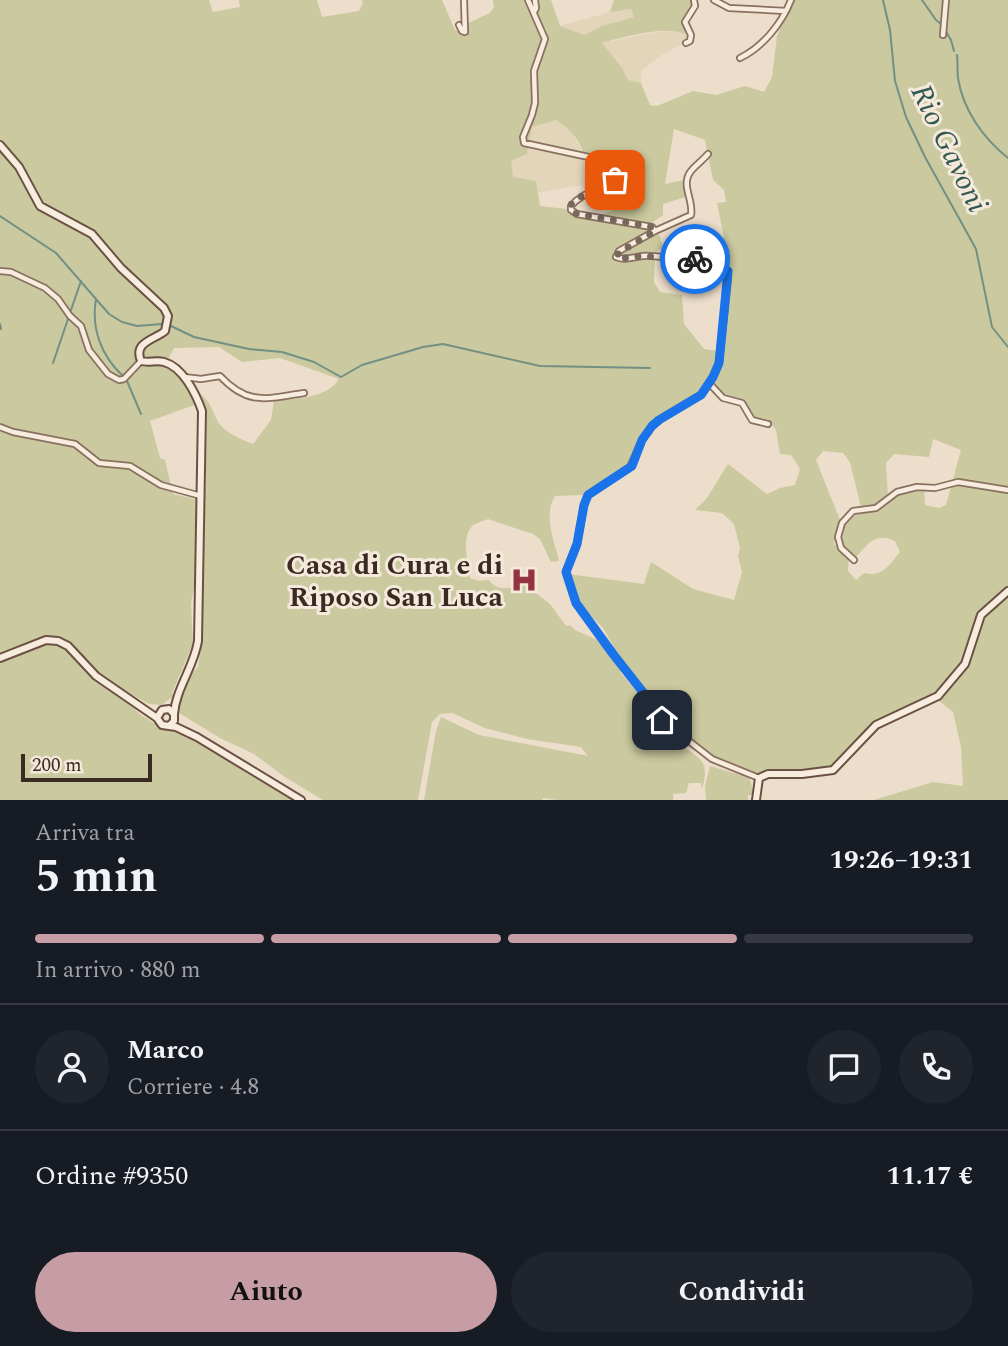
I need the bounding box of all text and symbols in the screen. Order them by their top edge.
water label: Rio Gavoni [898,76,1000,221]
pin [585,150,645,210]
icon: bag [596,161,634,199]
courier [660,224,730,294]
icon: bike [676,240,714,278]
place label: Casa di Cura e di Riposo San Luca [286,544,504,619]
hospital icon: Casa di Cura e di Riposo San Luca [509,565,539,595]
pin [632,690,692,750]
icon: home [643,701,681,739]
scale bar [21,751,152,783]
text: 200 m [32,751,82,780]
text: Arriva tra [35,816,135,851]
text: 19:26–19:31 [829,840,973,880]
text: 5 min [35,842,157,912]
text: In arrivo · 880 m [35,953,201,988]
button: person [35,1030,109,1104]
text: Marco [127,1030,204,1070]
button: chat [807,1030,881,1104]
button: phone [899,1030,973,1104]
text: Corriere · 4.8 [127,1070,259,1105]
text: Ordine #9350 [35,1156,188,1196]
text: 11.17 € [887,1156,973,1196]
button: Aiuto [35,1252,497,1332]
button: Condividi [511,1252,973,1332]

